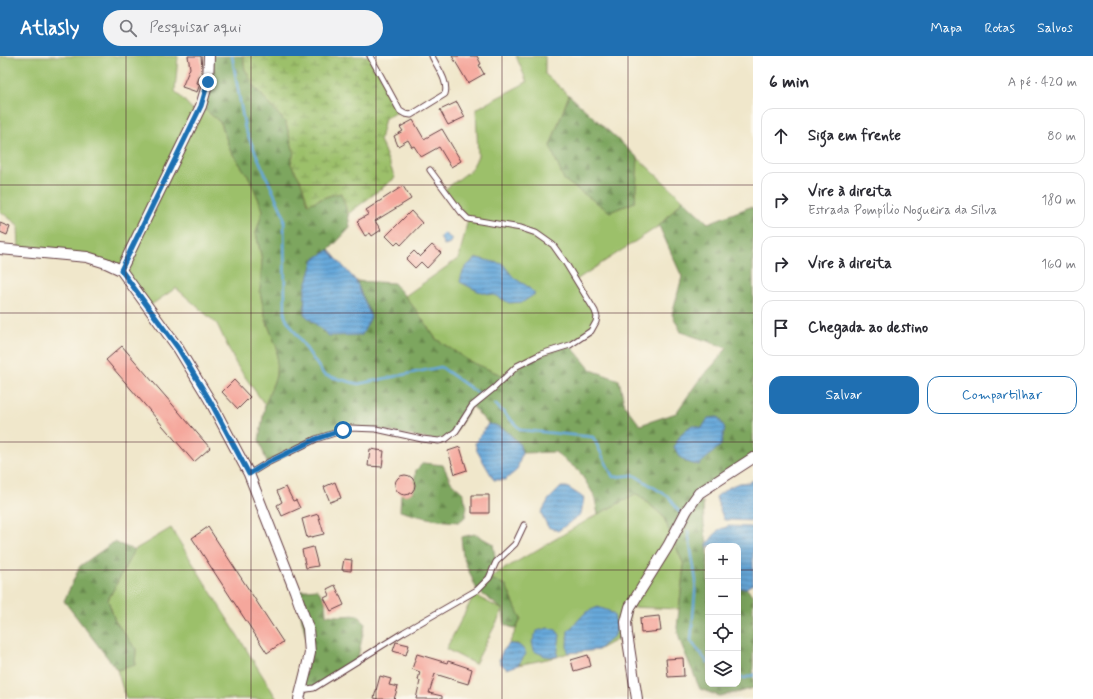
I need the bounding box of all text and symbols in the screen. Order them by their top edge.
search box [103,10,383,46]
text: Atlasly [20,16,79,41]
icon: search [117,17,139,39]
text: Pesquisar aqui [149,18,241,38]
text: Mapa [931,19,962,37]
text: Rotas [984,19,1015,37]
text: Salvos [1037,19,1073,37]
text: 6 min [769,71,809,93]
route end [199,73,217,91]
text: A pé · 420 m [1008,74,1077,91]
icon: ahead [770,125,792,147]
text: Siga em frente [808,126,901,146]
text: 80 m [1047,128,1076,145]
text: Vire à direita [808,182,892,202]
icon: right [770,189,792,211]
text: 180 m [1041,192,1076,209]
text: Estrada Pompílio Nogueira da Silva [808,202,997,219]
icon: right [770,253,792,275]
text: Vire à direita [808,254,892,274]
text: 160 m [1041,256,1076,273]
icon: arrive [770,317,792,339]
text: Chegada ao destino [808,318,928,338]
button: Salvar [769,376,919,414]
button: Compartilhar [927,376,1077,414]
route start [334,421,352,439]
map controls [705,543,741,687]
button: + [705,543,741,579]
button: − [705,579,741,615]
button: locate [705,615,741,651]
button: layers [705,651,741,687]

